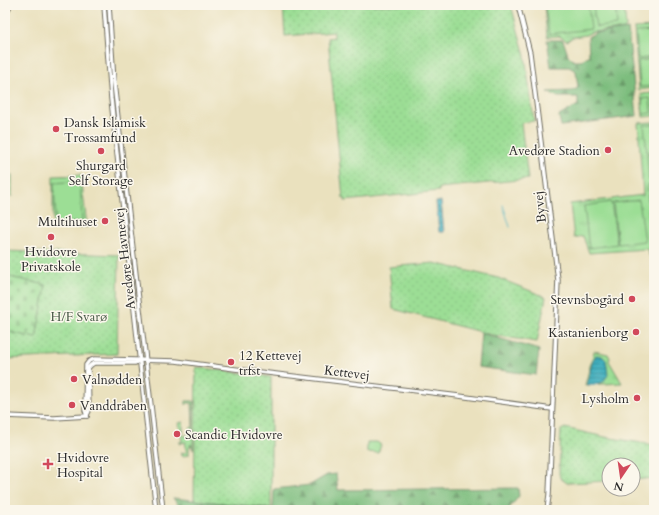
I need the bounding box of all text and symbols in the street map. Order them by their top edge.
place label: Dansk Islamisk Trossamfund [64,114,146,147]
marker: Dansk Islamisk Trossamfund [51,124,61,134]
place label: Avedøre Stadion [509,142,601,160]
marker: Avedøre Stadion [603,145,613,155]
marker: Shurgard Self Storage [96,146,106,156]
place label: Shurgard Self Storage [69,157,133,190]
street label: Byvej [529,190,551,224]
street label: Avedøre Havnevej [110,207,140,311]
place label: Multihuset [38,213,97,231]
marker: Multihuset [100,216,110,226]
marker: Hvidovre Privatskole [46,232,56,242]
place label: Hvidovre Privatskole [21,243,81,276]
place label: Stevnsbogård [551,291,624,309]
marker: Stevnsbogård [627,294,637,304]
park label: H/F Svarø [51,308,107,326]
place label: Kastanienborg [548,324,629,342]
marker: Kastanienborg [631,327,641,337]
place label: 12 Kettevej trfst [239,347,302,380]
marker: 12 Kettevej trfst [226,357,236,367]
street label: Kettevej [323,361,371,385]
place label: Valnødden [82,371,143,389]
marker: Valnødden [69,374,79,384]
place label: Lysholm [581,390,629,408]
marker: Lysholm [632,393,642,403]
place label: Vanddråben [80,397,148,415]
marker: Vanddråben [67,400,77,410]
place label: Scandic Hvidovre [185,426,283,444]
marker: Scandic Hvidovre [172,429,182,439]
place label: Hvidovre Hospital [57,449,109,482]
north arrow [601,457,641,497]
marker: Hvidovre Hospital [42,458,54,470]
text: N [612,478,625,495]

